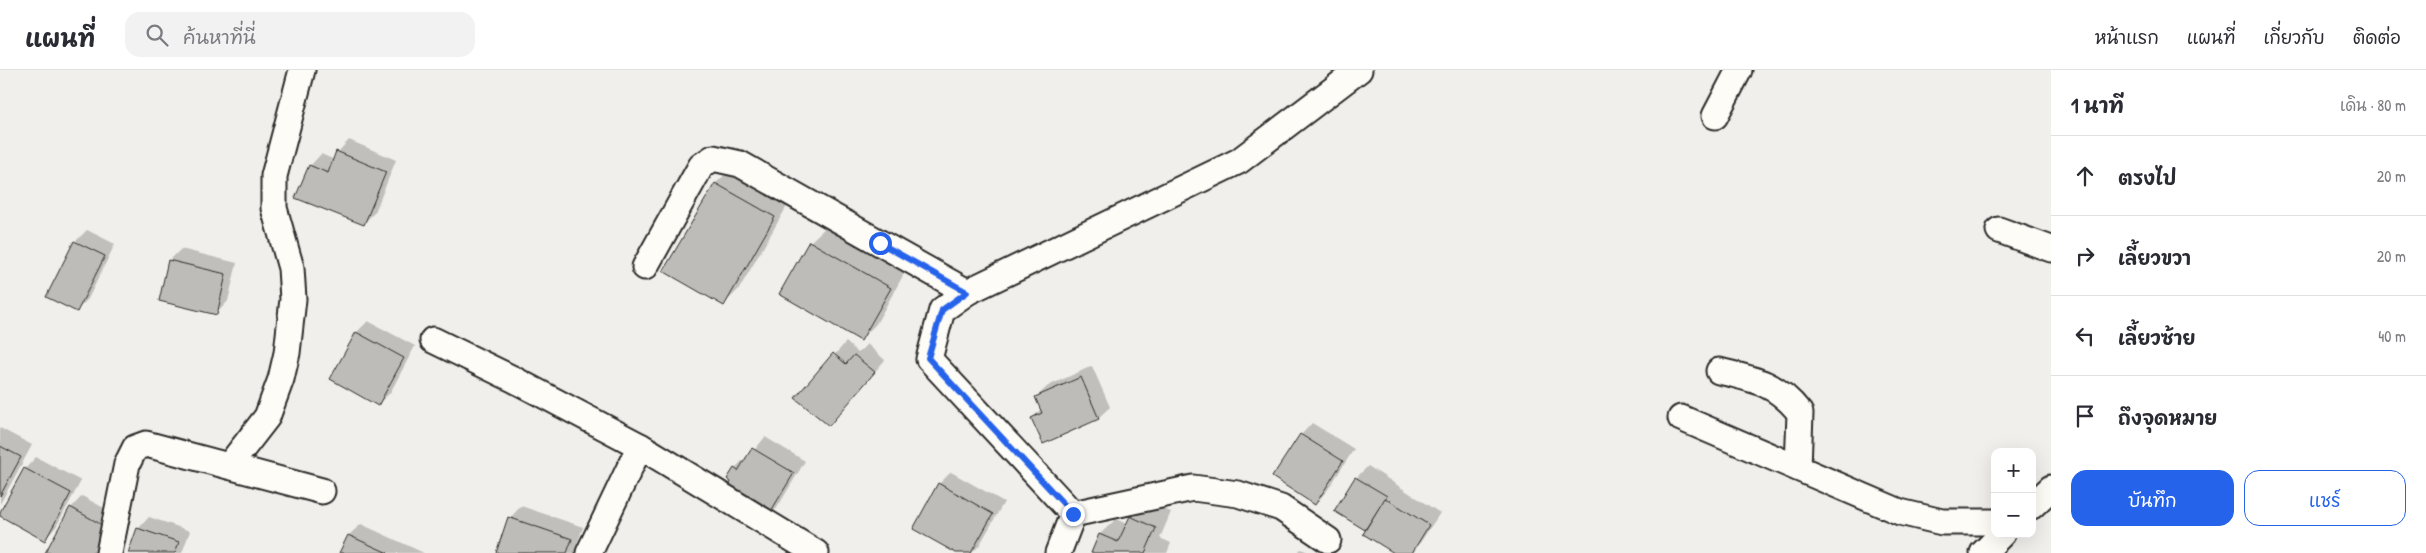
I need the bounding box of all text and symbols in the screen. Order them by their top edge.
search box [125,12,475,57]
icon: search [143,21,171,49]
text: แผนที่ [25,22,95,54]
text: ค้นหาที่นี่ [183,24,256,50]
text: หน้าแรก [2095,25,2159,50]
text: แผนที่ [2187,25,2235,50]
text: เกี่ยวกับ [2263,25,2325,50]
text: ติดต่อ [2353,25,2401,50]
text: 1 นาที [2071,91,2124,120]
text: เดิน · 80 m [2340,94,2406,116]
icon: ahead [2071,162,2099,190]
text: ตรงไป [2118,165,2176,191]
text: 20 m [2377,165,2406,187]
route start [869,232,892,255]
icon: right [2071,242,2099,270]
text: เลี้ยวขวา [2118,245,2191,271]
text: 20 m [2377,245,2406,267]
icon: left [2071,322,2099,350]
text: เลี้ยวซ้าย [2118,325,2195,351]
text: 40 m [2378,325,2406,347]
icon: arrive [2071,402,2099,430]
text: ถึงจุดหมาย [2118,405,2217,431]
map controls [1991,448,2036,538]
button: + [1991,448,2036,493]
button: บันทึก [2071,470,2234,526]
button: แชร์ [2244,470,2406,526]
button: − [1991,493,2036,538]
route end [1062,503,1085,526]

